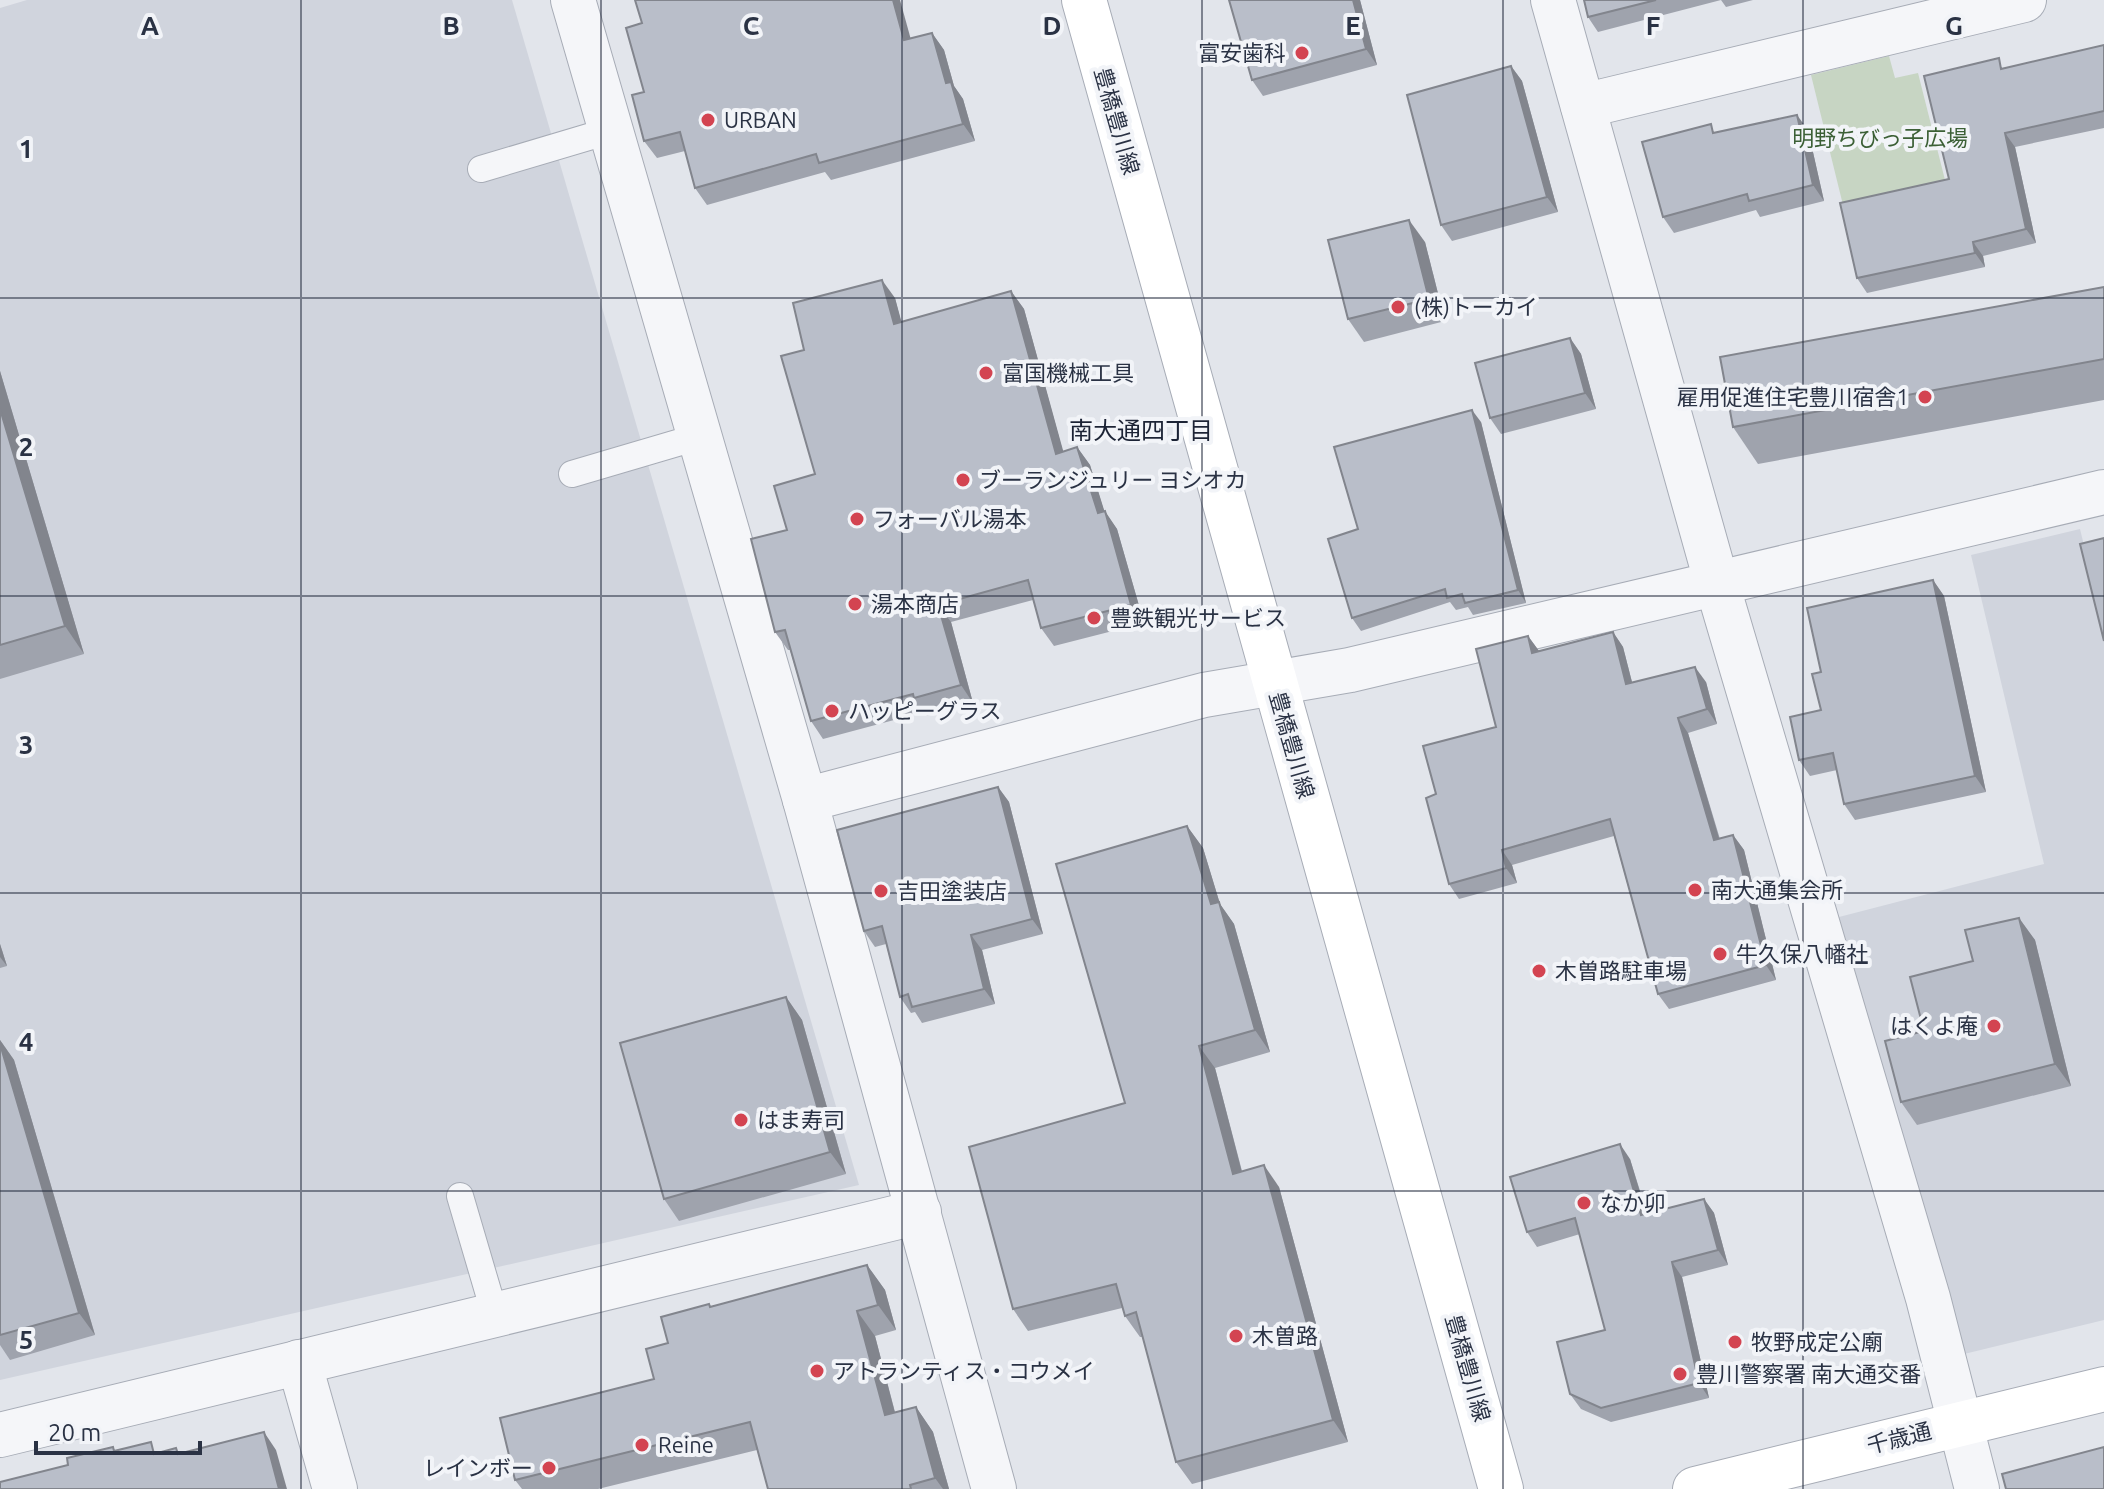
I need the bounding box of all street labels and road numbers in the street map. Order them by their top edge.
street label: 豊橋豊川線 [1090,65,1145,177]
street label: 豊橋豊川線 [1265,689,1320,801]
street label: 豊橋豊川線 [1441,1312,1496,1424]
street label: 千歳通 [1864,1417,1934,1458]

